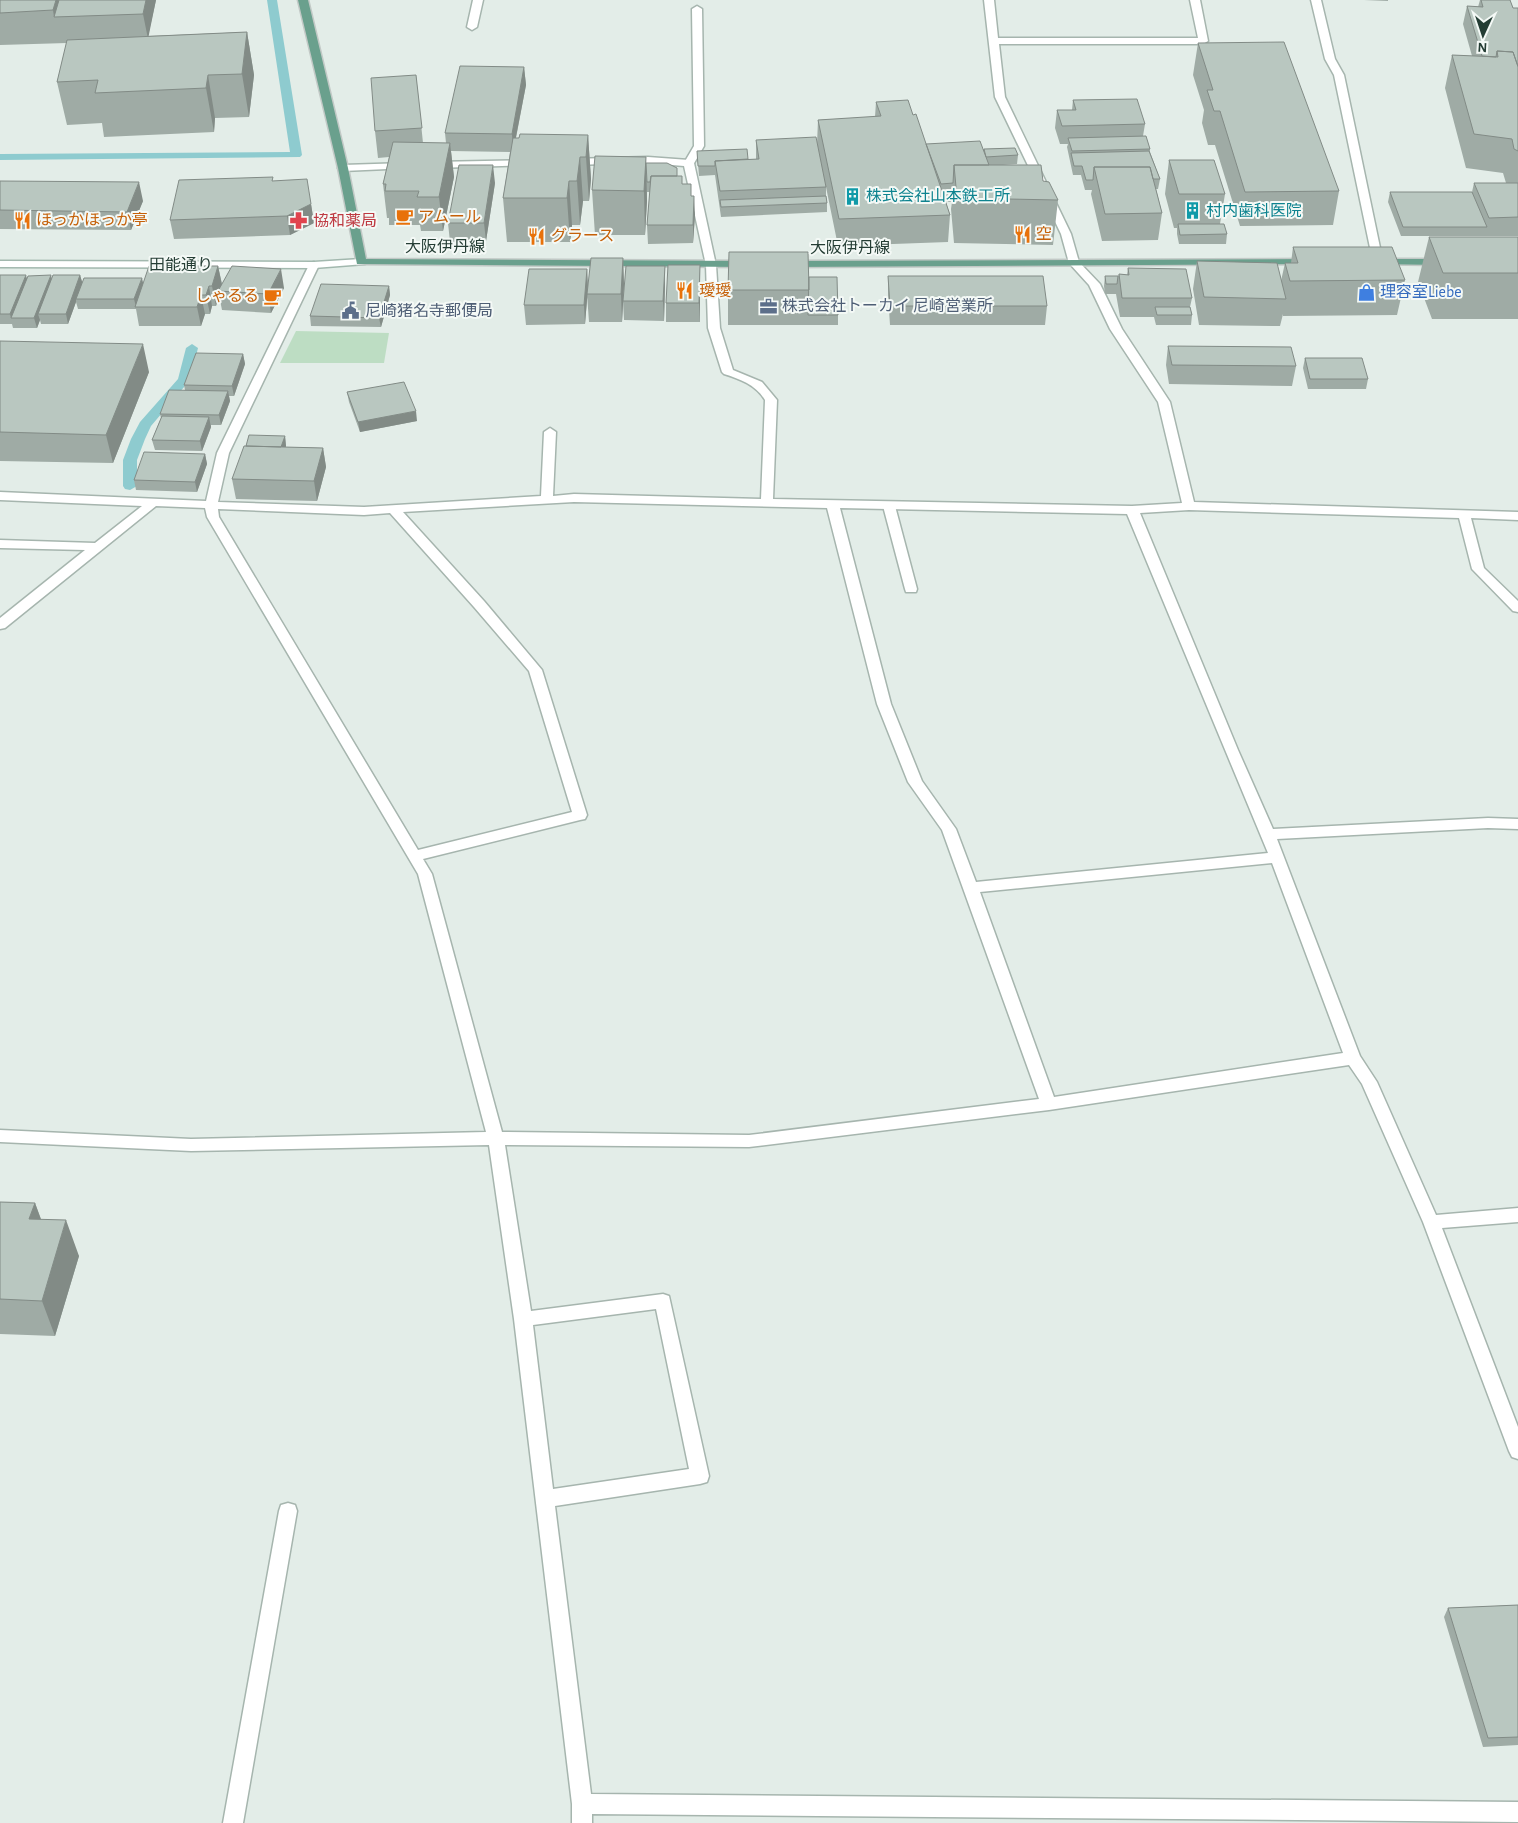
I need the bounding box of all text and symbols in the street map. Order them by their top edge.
north arrow [1458,10,1508,60]
text: N [1477,40,1488,54]
building icon: 株式会社山本鉄工所 [842,186,862,206]
place label: 株式会社山本鉄工所 [866,187,1010,204]
building icon: 村内歯科医院 [1182,201,1202,221]
place label: 村内歯科医院 [1206,202,1302,219]
cafe icon: アムール [394,207,414,227]
place label: アムール [418,209,481,225]
restaurant icon: ほっかほっか亭 [12,210,32,230]
pharmacy icon: 協和薬局 [289,211,309,231]
place label: ほっかほっか亭 [36,212,148,228]
place label: 協和薬局 [313,212,377,229]
restaurant icon: 空 [1012,224,1032,244]
restaurant icon: グラース [527,226,547,246]
place label: 空 [1036,226,1052,242]
place label: グラース [551,227,614,244]
street label: 大阪伊丹線 [405,238,485,255]
street label: 大阪伊丹線 [810,239,890,256]
street label: 田能通り [149,256,213,273]
restaurant icon: 璦璦 [675,281,695,301]
place label: 璦璦 [699,282,731,299]
shop icon: 理容室Liebe [1356,282,1376,302]
place label: 理容室Liebe [1380,284,1462,300]
cafe icon: しゃるる [263,286,283,306]
place label: しゃるる [195,287,259,304]
office icon: 株式会社トーカイ 尼崎営業所 [758,296,778,316]
place label: 株式会社トーカイ 尼崎営業所 [782,297,993,314]
public building icon: 尼崎猪名寺郵便局 [341,301,361,321]
place label: 尼崎猪名寺郵便局 [365,302,493,319]

